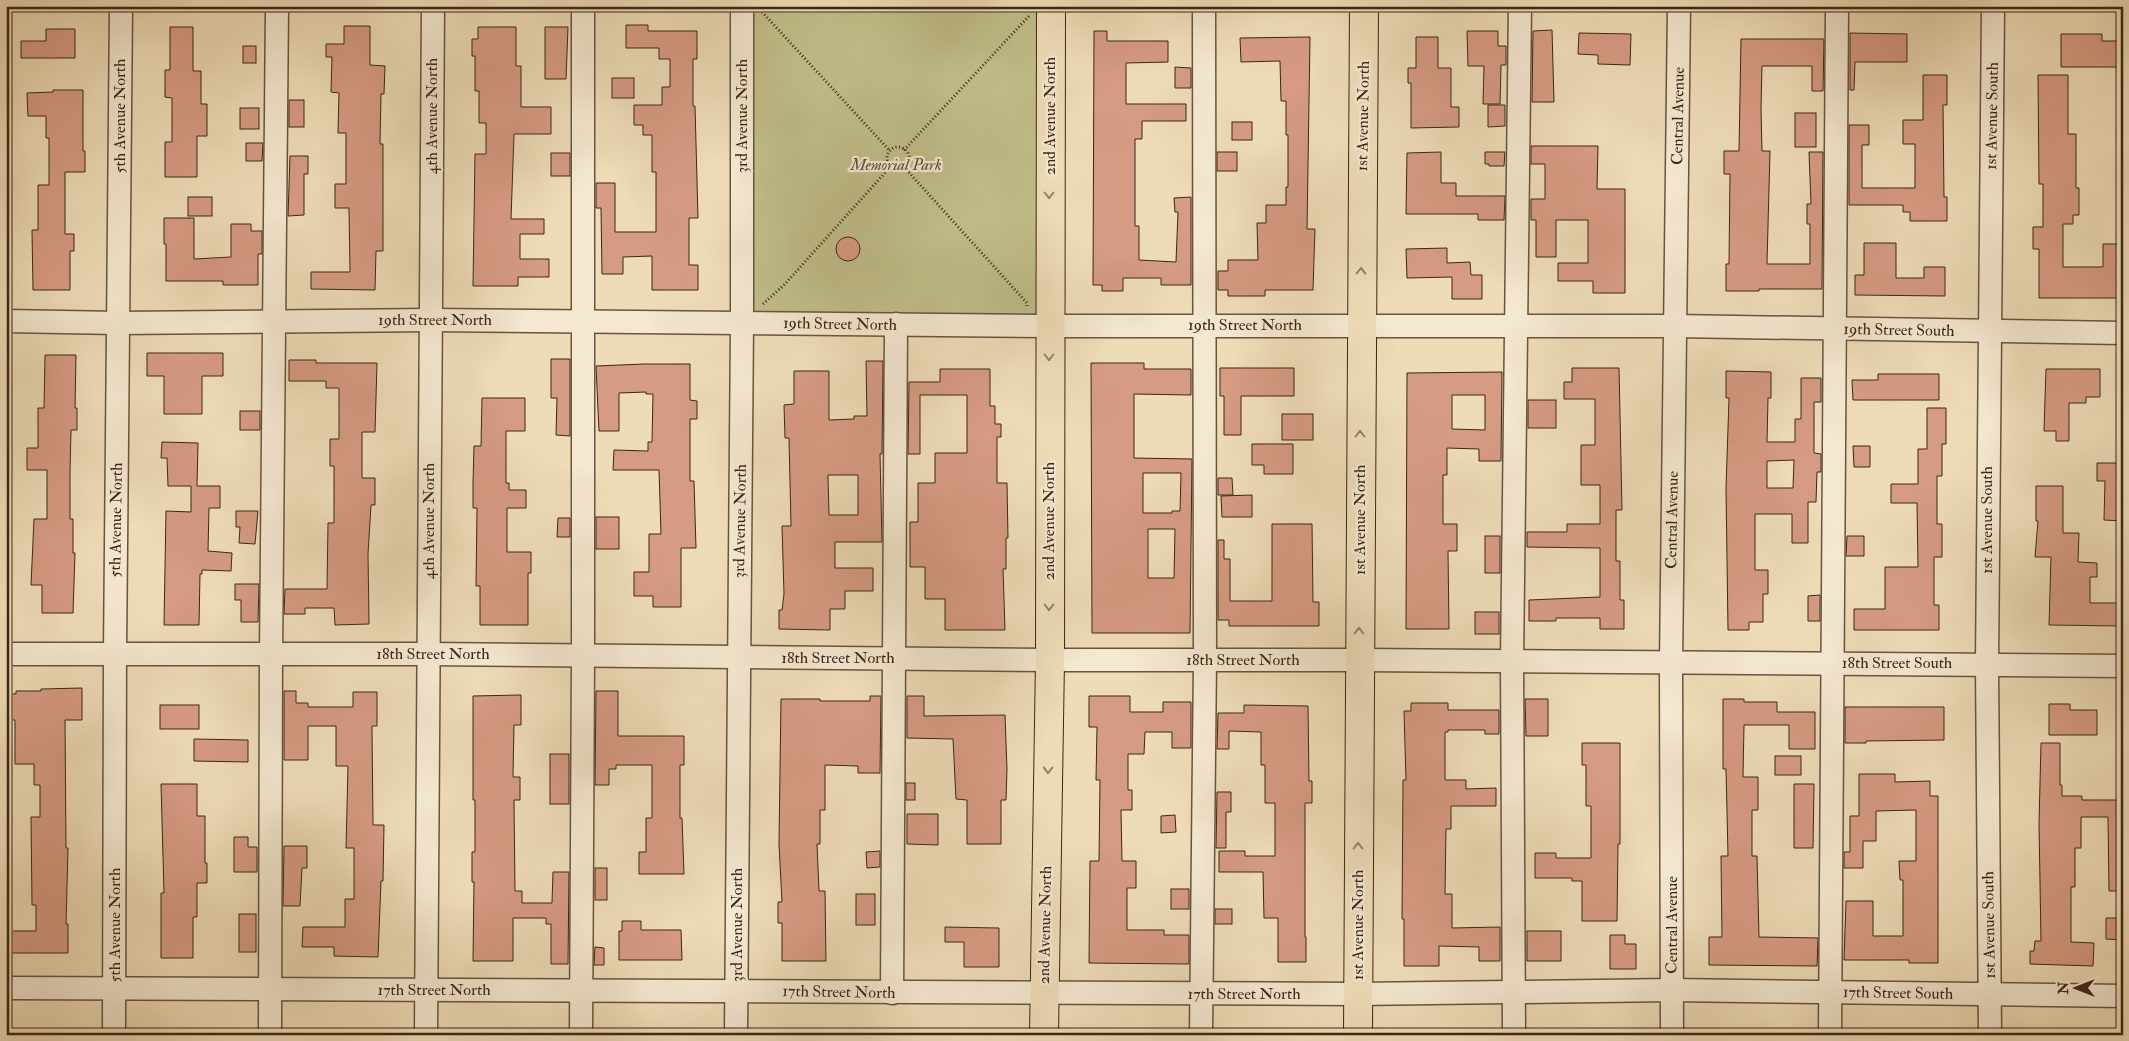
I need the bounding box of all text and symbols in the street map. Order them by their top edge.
street label: 2nd Avenue North [1040,56,1060,175]
street label: 4th Avenue North [422,57,442,174]
street label: 5th Avenue North [110,58,130,173]
street label: 3rd Avenue North [732,58,752,173]
street label: 1st Avenue North [1352,60,1374,171]
street label: 1st Avenue South [1981,61,2003,170]
street label: Central Avenue [1667,66,1689,165]
park label: Memorial Park [849,155,942,175]
one-way arrow [1044,191,1055,199]
one-way arrow [1356,267,1367,275]
street label: 19th Street North [378,310,493,330]
street label: 19th Street North [783,313,898,335]
street label: 19th Street North [1188,315,1303,335]
street label: 19th Street South [1843,319,1955,341]
one-way arrow [1044,354,1054,362]
one-way arrow [1355,429,1365,437]
street label: 2nd Avenue North [1039,461,1059,580]
street label: 5th Avenue North [105,462,127,578]
street label: 4th Avenue North [419,462,439,579]
street label: 3rd Avenue North [729,463,751,578]
street label: 1st Avenue North [1350,464,1370,575]
street label: 1st Avenue South [1977,465,1997,574]
street label: Central Avenue [1661,470,1683,569]
one-way arrow [1044,604,1054,612]
one-way arrow [1354,627,1364,634]
street label: 18th Street North [376,644,490,664]
street label: 18th Street North [781,648,895,668]
street label: 18th Street North [1186,650,1300,670]
street label: 18th Street South [1842,653,1953,673]
one-way arrow [1043,766,1053,774]
one-way arrow [1353,842,1363,850]
street label: 2nd Avenue North [1034,865,1056,984]
street label: 5th Avenue North [105,867,125,982]
street label: 3rd Avenue North [727,867,747,982]
street label: 1st Avenue North [1348,869,1368,980]
street label: 1st Avenue South [1978,870,2000,979]
street label: Central Avenue [1662,876,1682,974]
north arrow [2052,964,2102,1014]
street label: 17th Street North [377,980,491,1000]
street label: 17th Street North [782,981,896,1003]
text: N [2055,981,2072,995]
street label: 17th Street South [1843,982,1954,1004]
street label: 17th Street North [1187,984,1301,1004]

